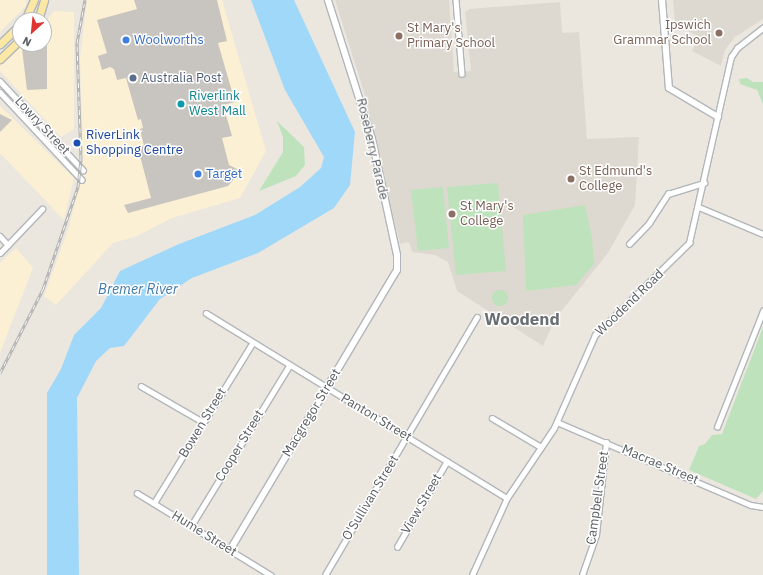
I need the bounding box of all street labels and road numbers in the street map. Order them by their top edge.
street label: Lowry Street [11,94,73,158]
street label: Roseberry Parade [353,97,391,201]
street label: Woodend Road [593,267,667,339]
street label: Macgregor Street [279,366,345,460]
street label: Bowen Street [176,385,230,461]
street label: Panton Street [338,391,414,445]
street label: Cooper Street [213,407,267,485]
street label: Macrae Street [619,442,701,488]
street label: Campbell Street [584,450,612,546]
street label: O'Sullivan Street [339,453,403,543]
street label: View Street [399,471,445,537]
street label: Hume Street [169,508,239,560]

